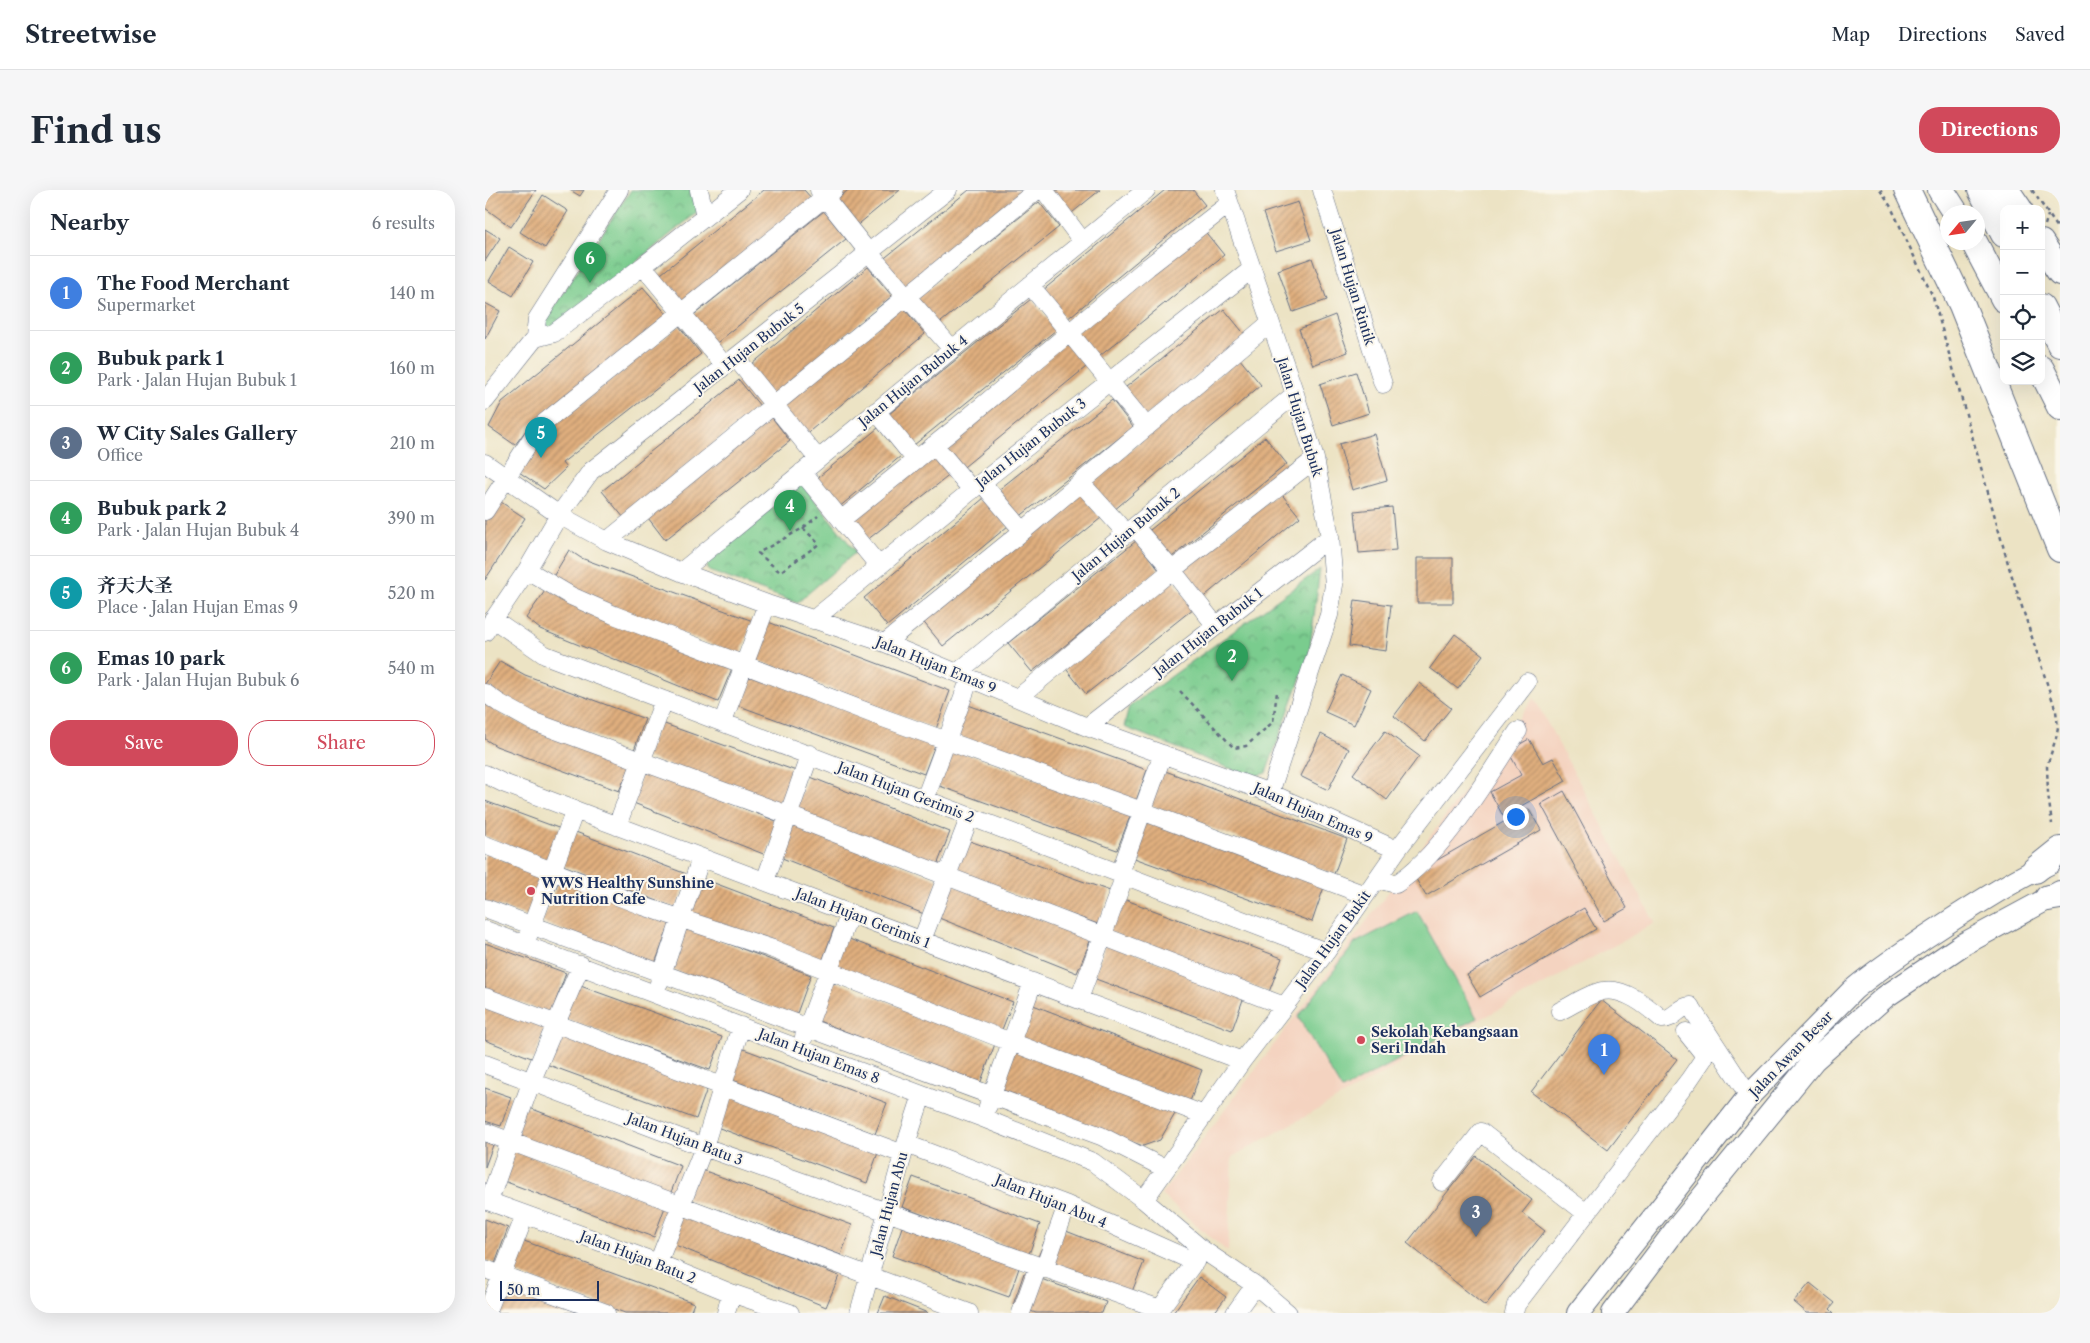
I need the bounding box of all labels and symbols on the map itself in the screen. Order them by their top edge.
north arrow [1940,205,1985,250]
street label: Jalan Hujan Rintik [1326,225,1380,348]
pin: 6 [574,242,606,283]
street label: Jalan Hujan Bubuk 5 [689,299,808,398]
street label: Jalan Hujan Bubuk 4 [853,331,971,432]
street label: Jalan Hujan Bubuk [1273,353,1327,480]
street label: Jalan Hujan Bubuk 3 [971,394,1090,493]
pin: 5 [525,417,557,458]
street label: Jalan Hujan Bubuk 2 [1067,484,1184,586]
pin: 4 [774,490,806,531]
street label: Jalan Hujan Bubuk 1 [1148,584,1266,681]
street label: Jalan Hujan Emas 9 [871,632,999,697]
pin: 2 [1216,640,1248,681]
street label: Jalan Hujan Gerimis 2 [833,757,977,826]
street label: Jalan Hujan Emas 9 [1249,778,1375,847]
your location [1503,804,1529,830]
place label: WWS Healthy Sunshine Nutrition Cafe [540,874,714,908]
street label: Jalan Hujan Gerimis 1 [791,883,933,952]
marker: WWS Healthy Sunshine Nutrition Cafe [525,885,537,897]
street label: Jalan Hujan Bukit [1290,887,1374,993]
street label: Jalan Awan Besar [1744,1007,1837,1102]
place label: Sekolah Kebangsaan Seri Indah [1371,1023,1519,1057]
street label: Jalan Hujan Emas 8 [754,1024,882,1087]
marker: Sekolah Kebangsaan Seri Indah [1355,1034,1367,1046]
pin: 1 [1588,1034,1620,1075]
street label: Jalan Hujan Batu 3 [623,1108,745,1169]
street label: Jalan Hujan Abu [866,1149,912,1260]
street label: Jalan Hujan Abu 4 [991,1170,1110,1232]
pin: 3 [1460,1196,1492,1237]
street label: Jalan Hujan Batu 2 [576,1226,699,1287]
scale bar [500,1278,599,1301]

